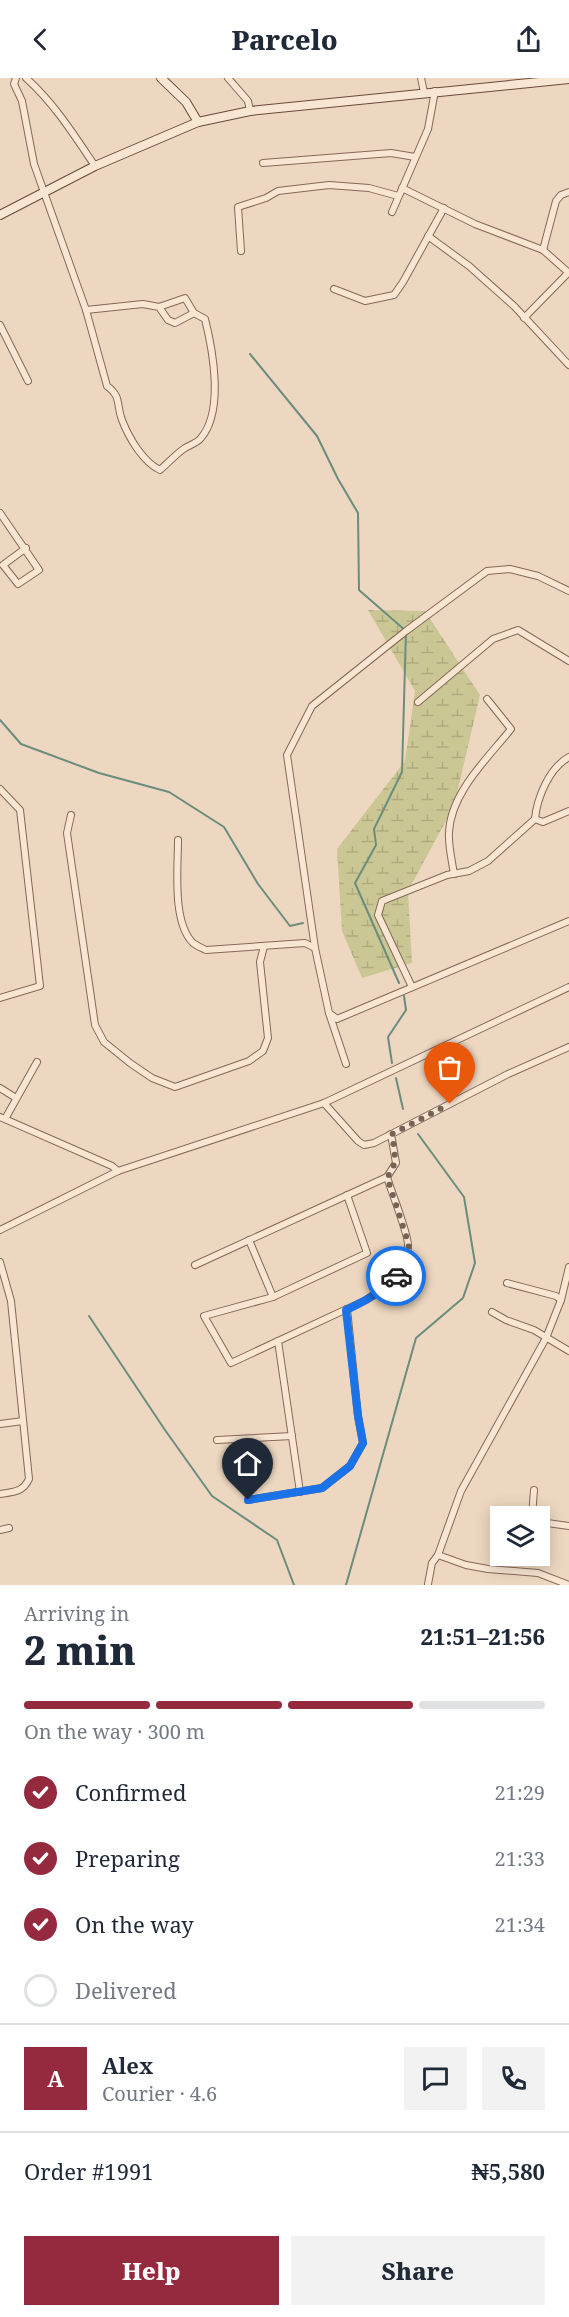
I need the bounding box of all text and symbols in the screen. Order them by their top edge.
text: Parcelo [231,21,338,58]
icon: back [24,23,57,56]
icon: share [512,23,545,56]
pin [424,1042,475,1104]
icon: bag [433,1051,466,1084]
courier [366,1246,426,1306]
icon: car [380,1260,413,1293]
pin [222,1438,273,1500]
icon: home [231,1447,264,1480]
map controls [490,1506,550,1566]
button: layers [490,1506,550,1566]
text: Arriving in [24,1600,129,1627]
text: 21:51–21:56 [421,1621,545,1651]
text: 2 min [24,1623,136,1676]
text: On the way · 300 m [24,1718,205,1745]
icon: check [24,1776,57,1809]
text: Confirmed [75,1777,186,1807]
text: 21:29 [495,1779,545,1806]
icon: check [24,1842,57,1875]
text: Preparing [75,1843,180,1873]
text: 21:33 [495,1845,545,1872]
icon: check [24,1908,57,1941]
text: On the way [75,1909,194,1939]
text: 21:34 [495,1911,545,1938]
text: Delivered [75,1975,177,2005]
button: chat [404,2047,467,2110]
button: phone [482,2047,545,2110]
text: Alex [102,2050,153,2080]
text: A [47,2063,64,2093]
text: Courier · 4.6 [102,2080,217,2107]
text: Order #1991 [24,2156,154,2186]
text: ₦5,580 [471,2156,545,2186]
button: Help [24,2236,279,2305]
button: Share [291,2236,545,2305]

